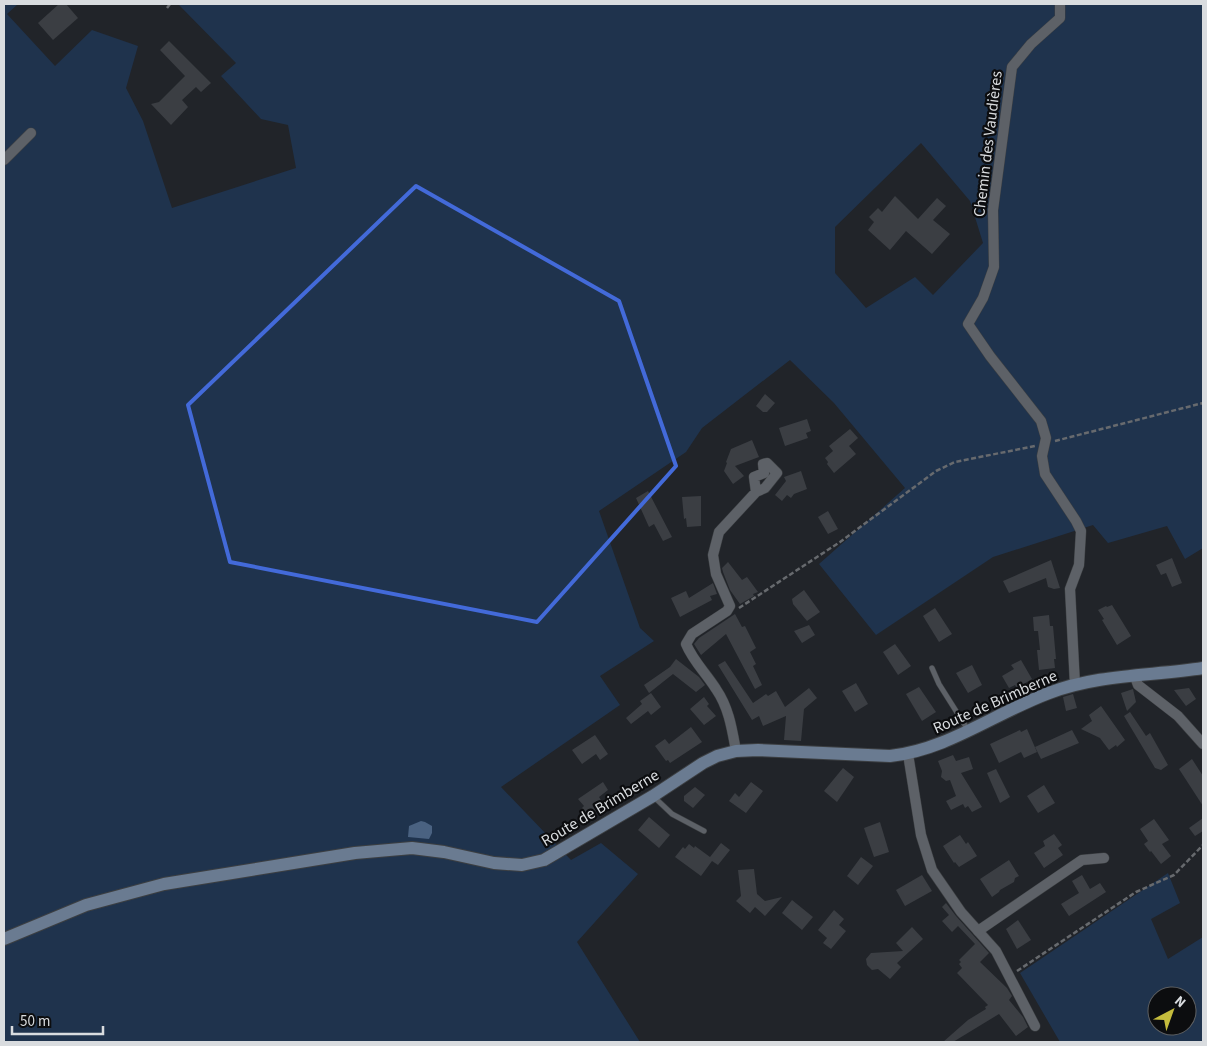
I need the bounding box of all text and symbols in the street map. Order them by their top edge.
street label: Chemin des Vaudières [968,69,1008,218]
street label: Route de Brimberne [929,665,1061,739]
street label: Route de Brimberne [537,764,663,852]
north arrow [1147,986,1197,1036]
text: N [1170,991,1190,1013]
scale bar [12,1004,104,1036]
text: 50 m [20,1011,50,1032]

